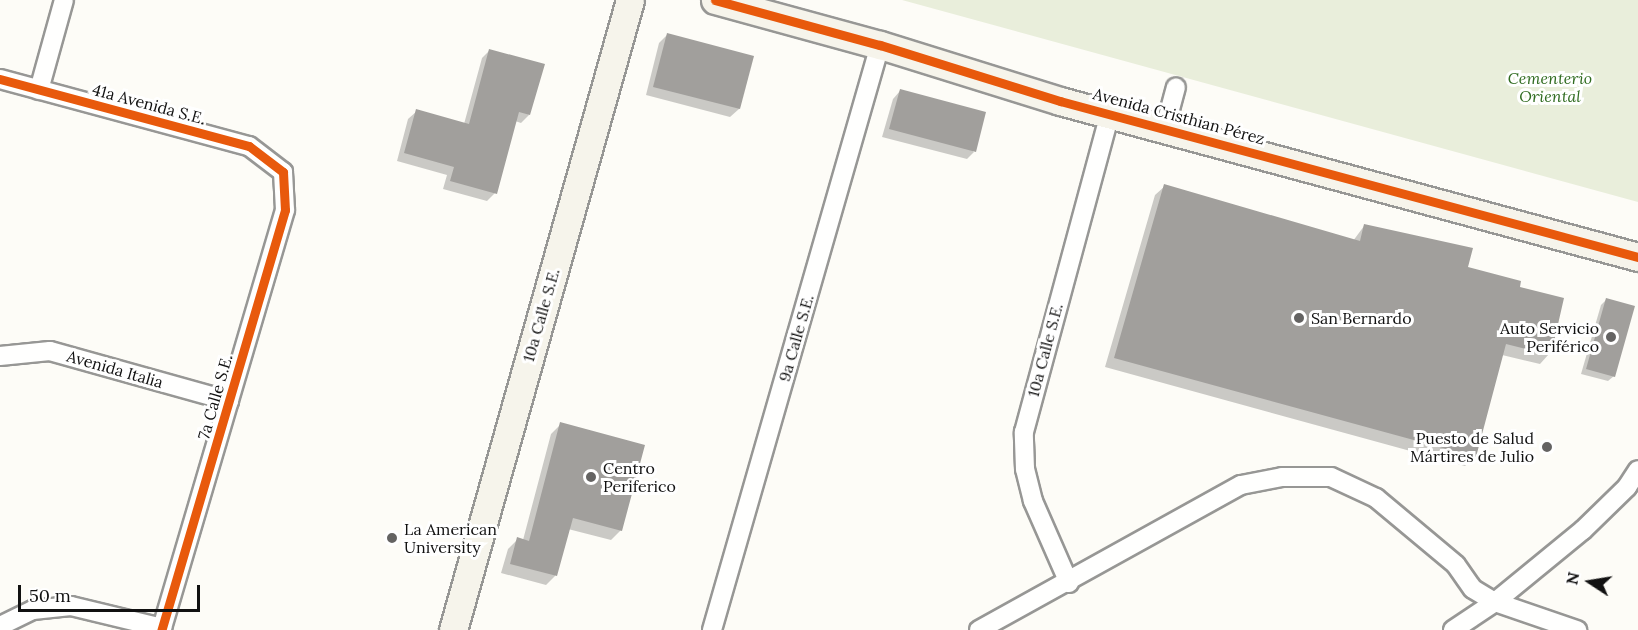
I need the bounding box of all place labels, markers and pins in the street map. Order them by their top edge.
place label: San Bernardo [1311,308,1412,328]
marker: San Bernardo [1292,311,1306,325]
place label: Auto Servicio Periférico [1500,318,1599,356]
marker: Auto Servicio Periférico [1604,330,1618,344]
place label: Puesto de Salud Mártires de Julio [1410,428,1534,466]
marker: Puesto de Salud Mártires de Julio [1538,438,1556,456]
place label: Centro Periferico [603,458,676,496]
marker: Centro Periferico [584,470,598,484]
place label: La American University [404,519,497,557]
marker: La American University [385,531,399,545]

